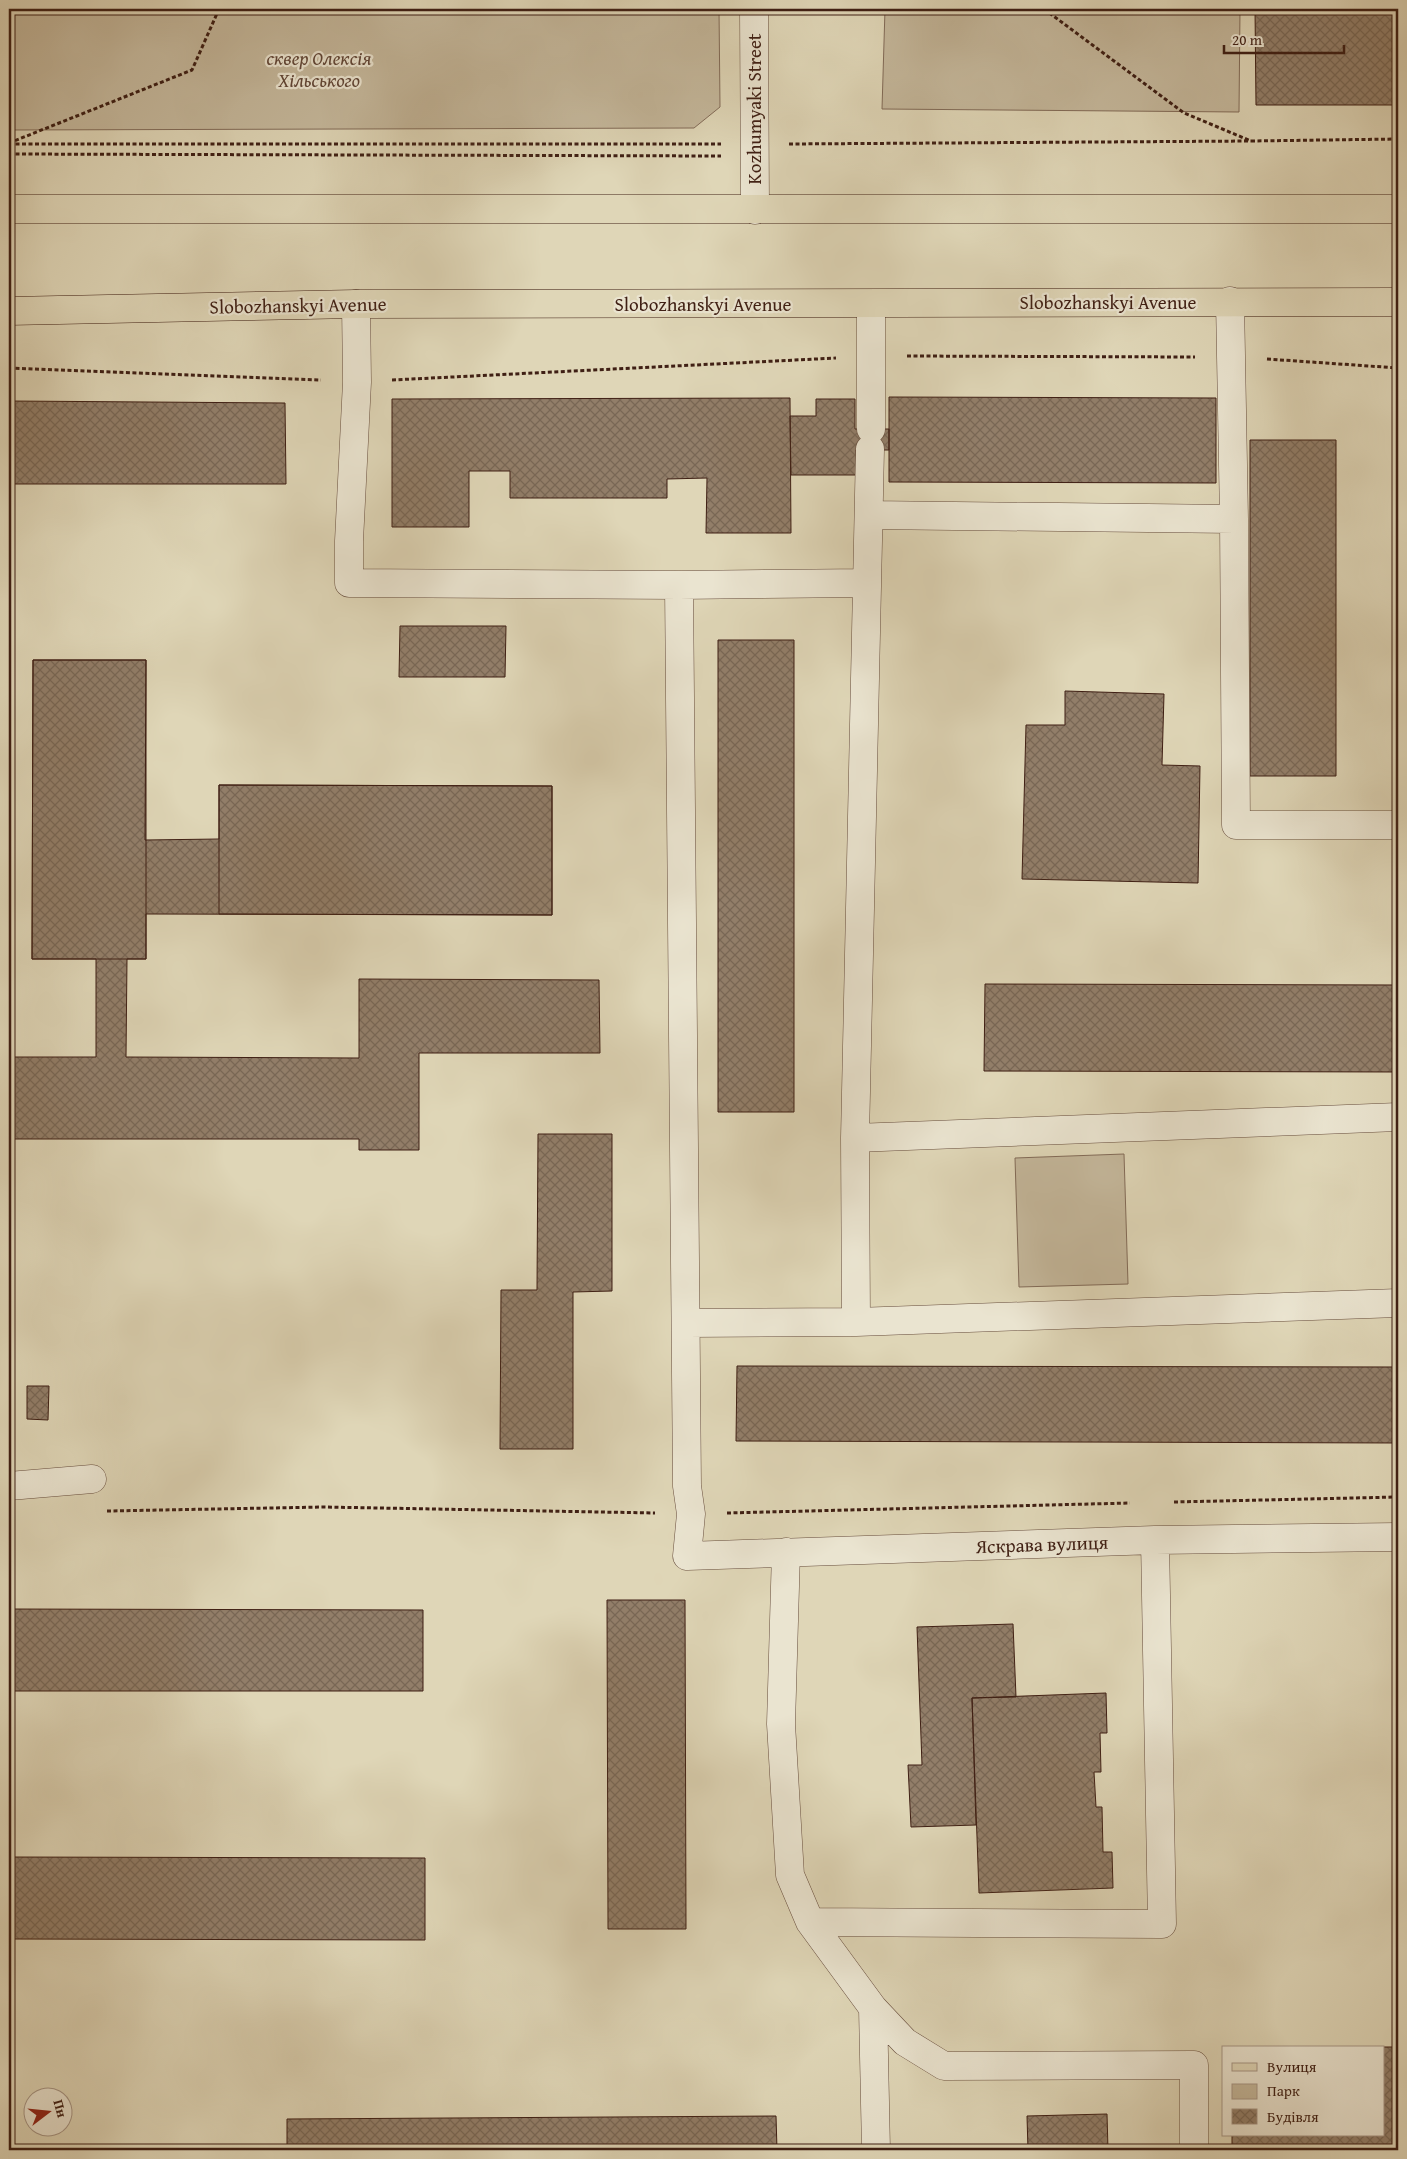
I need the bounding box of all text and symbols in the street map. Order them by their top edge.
scale bar [1224,22,1344,54]
text: 20 m [1232,29,1263,50]
street label: Kozhumyaki Street [740,33,768,185]
park label: сквер Олексія Хільського [266,44,372,94]
street label: Slobozhanskyi Avenue [1019,288,1197,316]
street label: Slobozhanskyi Avenue [209,289,387,321]
street label: Slobozhanskyi Avenue [614,290,792,318]
street label: Яскрава вулиця [974,1528,1109,1560]
legend [1222,2046,1384,2136]
text: Вулиця [1267,2056,1317,2077]
text: Парк [1267,2080,1300,2101]
north arrow [22,2086,72,2136]
text: Пн [48,2097,73,2120]
text: Будівля [1267,2106,1319,2127]

